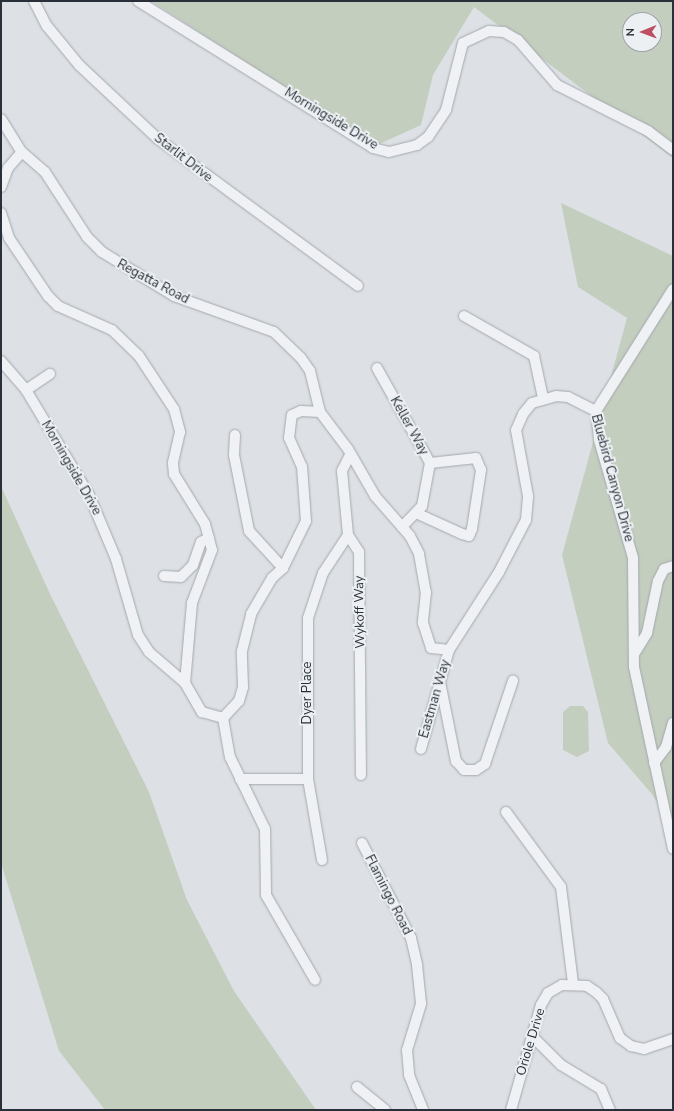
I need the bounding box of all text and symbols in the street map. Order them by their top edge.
north arrow [622,12,662,52]
text: N [623,28,638,36]
street label: Morningside Drive [281,85,381,153]
street label: Starlit Drive [151,130,215,186]
street label: Regatta Road [114,256,192,308]
street label: Keller Way [387,394,431,458]
street label: Bluebird Canyon Drive [588,413,636,543]
street label: Morningside Drive [38,418,104,518]
street label: Wykoff Way [352,575,368,649]
street label: Eastman Way [416,658,454,740]
street label: Dyer Place [299,662,315,724]
street label: Flamingo Road [361,852,415,938]
street label: Oriole Drive [513,1006,549,1078]

